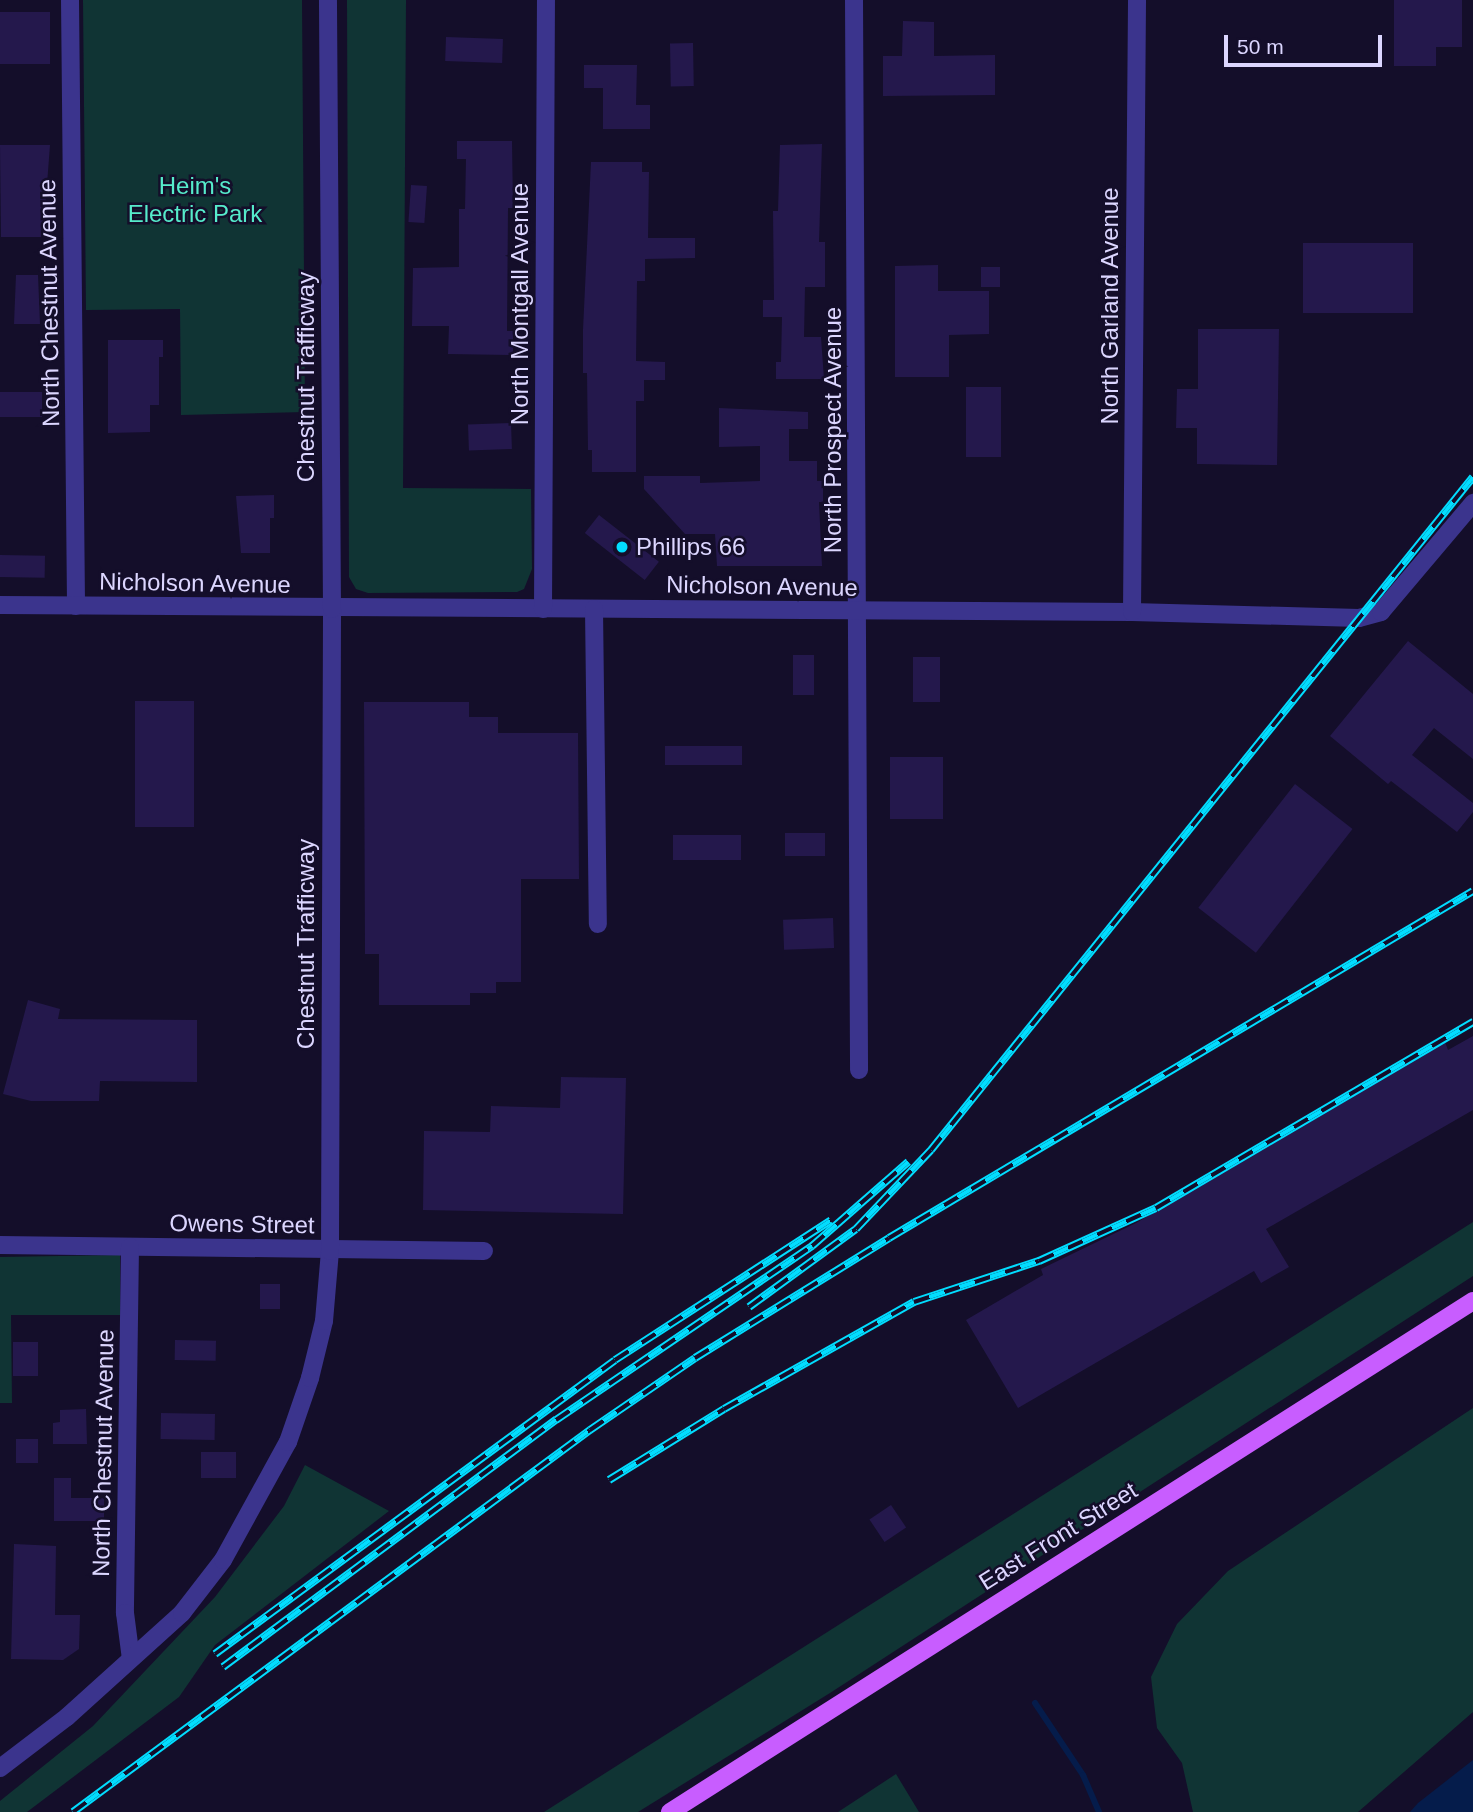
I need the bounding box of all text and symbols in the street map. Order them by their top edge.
scale bar [1228,21,1386,65]
text: 50 m [1237,35,1284,58]
park label: Heim's Electric Park [128,172,262,228]
street label: North Chestnut Avenue [32,178,66,428]
street label: North Montgall Avenue [506,182,534,426]
street label: North Garland Avenue [1096,187,1124,425]
street label: Chestnut Trafficway [292,272,320,482]
street label: North Prospect Avenue [819,306,847,554]
place label: Phillips 66 [636,533,745,561]
marker: Phillips 66 [614,539,630,555]
street label: Nicholson Avenue [98,567,292,599]
street label: Nicholson Avenue [665,570,859,602]
street label: Chestnut Trafficway [292,839,320,1049]
street label: Owens Street [169,1208,315,1240]
street label: North Chestnut Avenue [86,1328,120,1578]
street label: East Front Street [973,1476,1143,1596]

